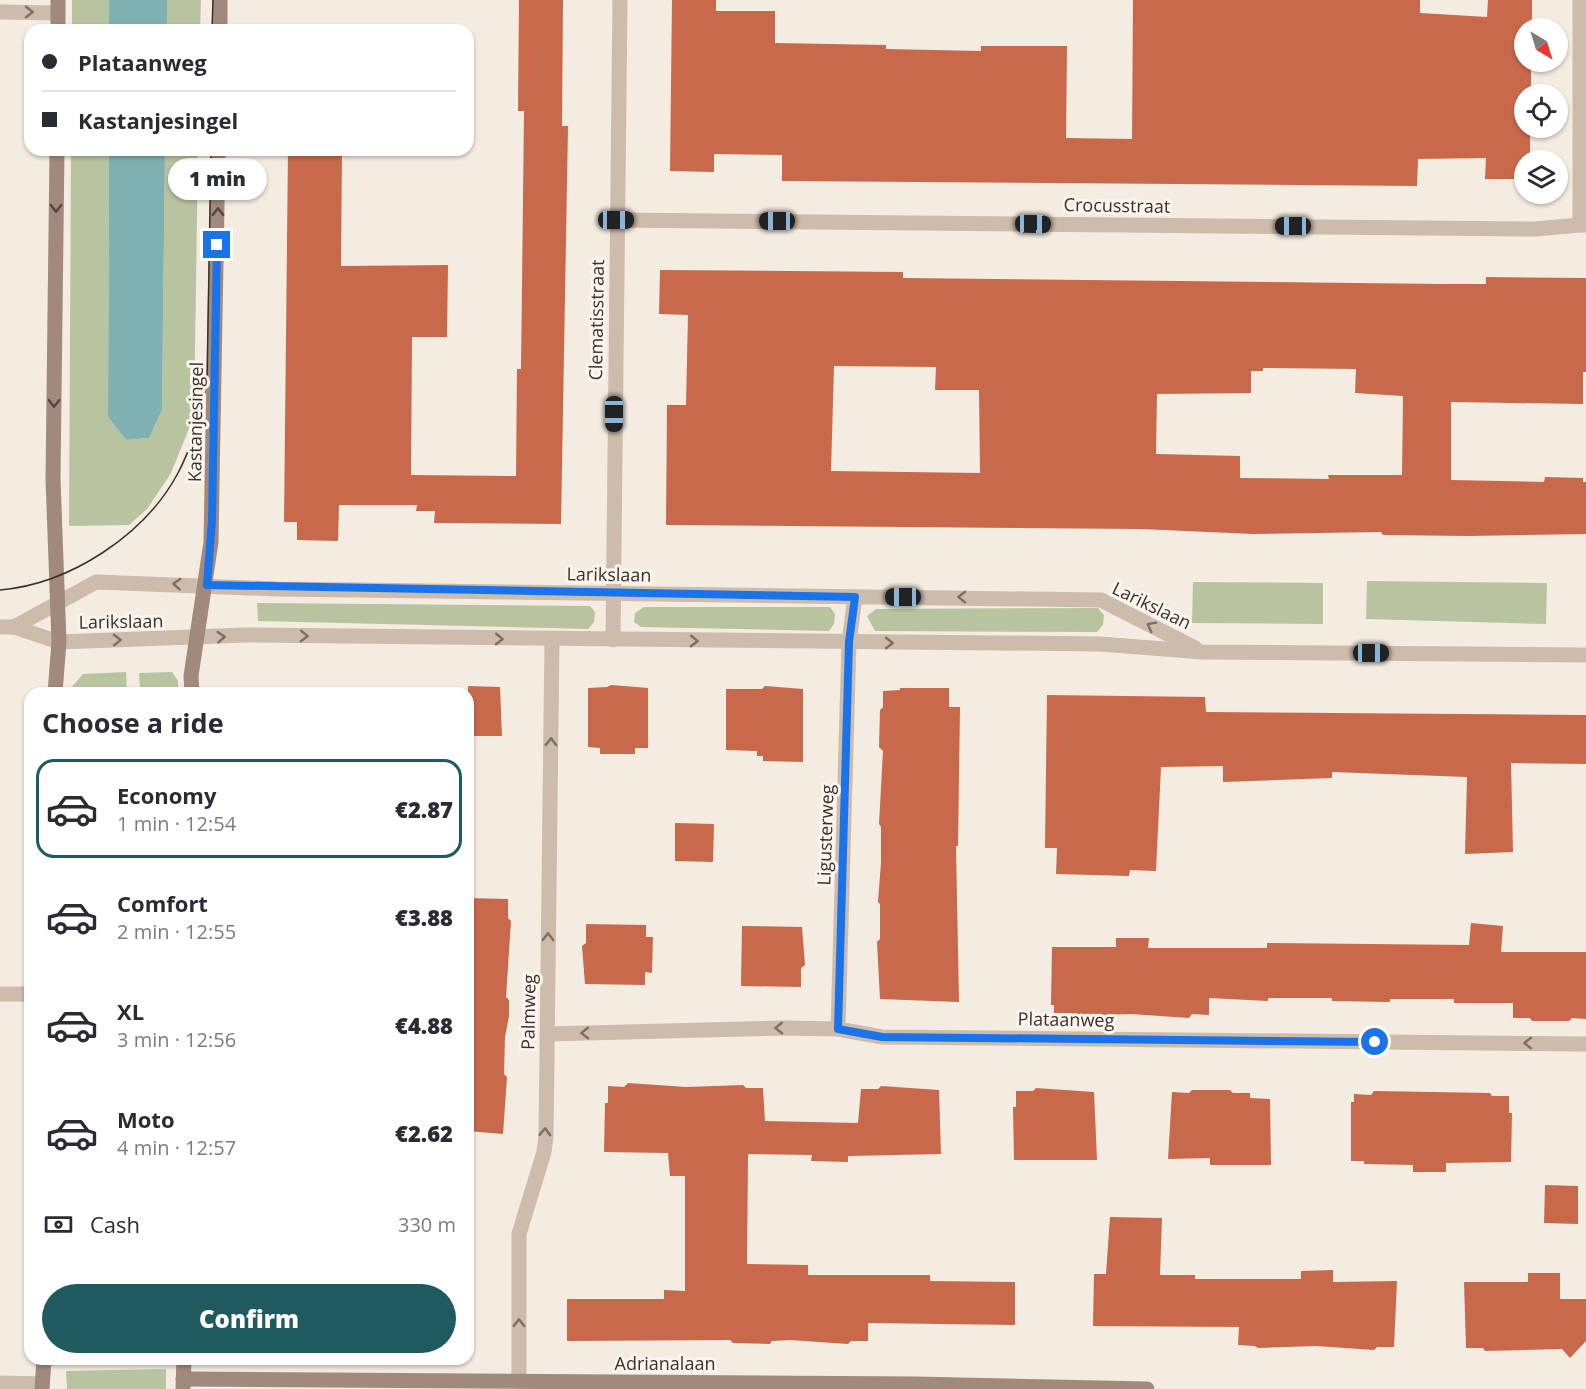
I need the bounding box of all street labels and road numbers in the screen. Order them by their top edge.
street label: Crocusstraat [1064,192,1170,218]
street label: Clematisstraat [583,259,609,381]
street label: Kastanjesingel [182,362,208,482]
street label: Larikslaan [566,561,652,587]
street label: Larikslaan [1109,576,1195,634]
street label: Larikslaan [78,608,164,634]
street label: Ligusterweg [811,784,839,886]
street label: Palmweg [515,974,541,1050]
street label: Plataanweg [1017,1006,1115,1032]
street label: Adrianalaan [615,1351,715,1375]

